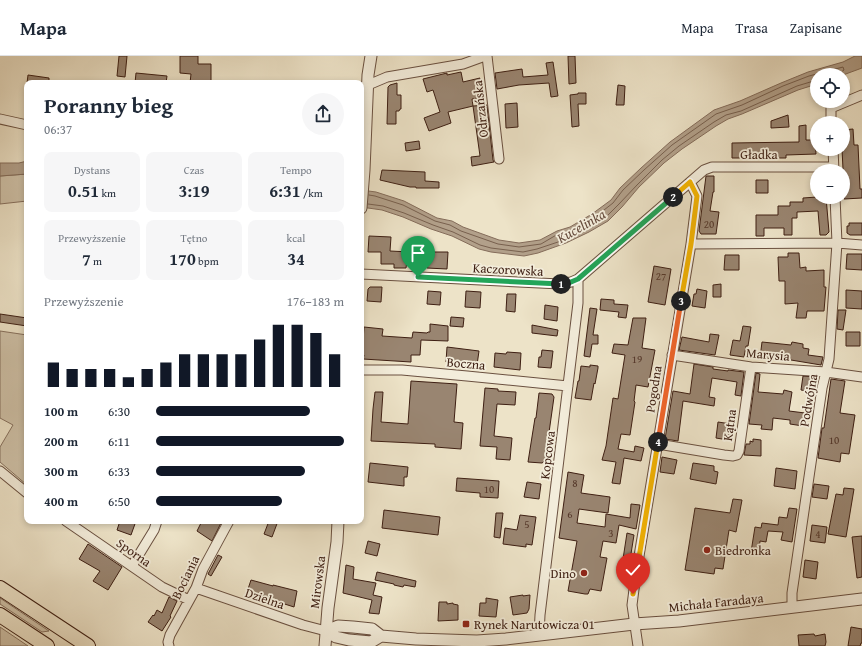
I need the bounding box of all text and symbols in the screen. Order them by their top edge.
text: Mapa [20,14,67,42]
text: Mapa [681,18,714,38]
text: Trasa [736,18,768,38]
text: Zapisane [790,18,842,38]
map controls [810,68,850,204]
button: locate [810,68,850,108]
street label: Odrzańska [468,79,493,138]
text: Poranny bieg [44,89,173,121]
button: share [302,93,344,135]
button: + [810,116,850,156]
text: 06:37 [44,120,72,139]
street label: Gładka [740,145,778,164]
text: Dystans [74,162,110,178]
text: Czas [184,162,204,178]
text: Tempo [280,162,312,178]
button: − [810,164,850,204]
text: 0.51 [68,178,99,203]
text: 3:19 [178,178,210,203]
text: 6:31 [269,178,301,203]
text: km [99,185,116,201]
text: /km [301,185,323,201]
pin: 2 [663,187,683,207]
text: 2 [670,189,676,205]
water label: Kucelinka [552,204,609,248]
house number: 20 [704,216,714,232]
text: Przewyższenie [58,230,126,246]
text: Tętno [180,230,208,246]
text: kcal [287,230,305,246]
pin [401,236,435,277]
icon: arrive [407,242,429,264]
text: 7 [82,246,91,271]
text: 170 [169,246,196,271]
text: 34 [287,246,305,271]
text: m [91,253,102,269]
text: bpm [196,253,219,269]
street label: Kaczorowska [472,258,545,281]
house number: 27 [656,268,666,284]
pin: 1 [551,274,571,294]
text: 1 [558,276,564,292]
pin: 3 [671,291,691,311]
text: Przewyższenie [44,292,124,311]
text: 176–183 m [287,292,344,311]
text: 3 [678,293,684,309]
street label: Marysia [745,343,791,366]
house number: 19 [632,351,642,367]
street label: Boczna [446,352,487,375]
street label: Pogodna [640,363,667,414]
street label: Podwójna [795,371,823,428]
text: 100 m [44,402,78,421]
text: 6:30 [108,402,130,421]
street label: Kątna [718,407,741,442]
street label: Kopcowa [535,429,560,480]
text: 200 m [44,432,78,451]
text: 6:11 [108,432,130,451]
pin: 4 [648,432,668,452]
house number: 10 [829,432,839,448]
text: 4 [655,434,661,450]
text: 300 m [44,462,78,481]
text: 6:33 [108,462,130,481]
house number: 8 [572,475,578,491]
house number: 10 [484,481,494,497]
text: 400 m [44,492,78,511]
text: 6:50 [108,492,130,511]
house number: 6 [567,506,573,522]
house number: 5 [524,516,530,532]
house number: 3 [608,525,614,541]
house number: 4 [815,526,821,542]
street label: Sporna [112,534,156,572]
place label: Biedronka [715,541,772,560]
marker: Biedronka [702,545,712,555]
street label: Bociania [167,551,205,602]
pin [616,553,650,594]
street label: Mirowska [305,554,330,610]
icon: check [622,559,644,581]
place label: Dino [551,564,576,583]
marker: Dino [579,568,589,578]
street label: Dzielna [243,583,288,614]
street label: Michała Faradaya [668,588,765,617]
place label: Rynek Narutowicza 01 [474,615,595,634]
marker: Rynek Narutowicza 01 [461,619,471,629]

